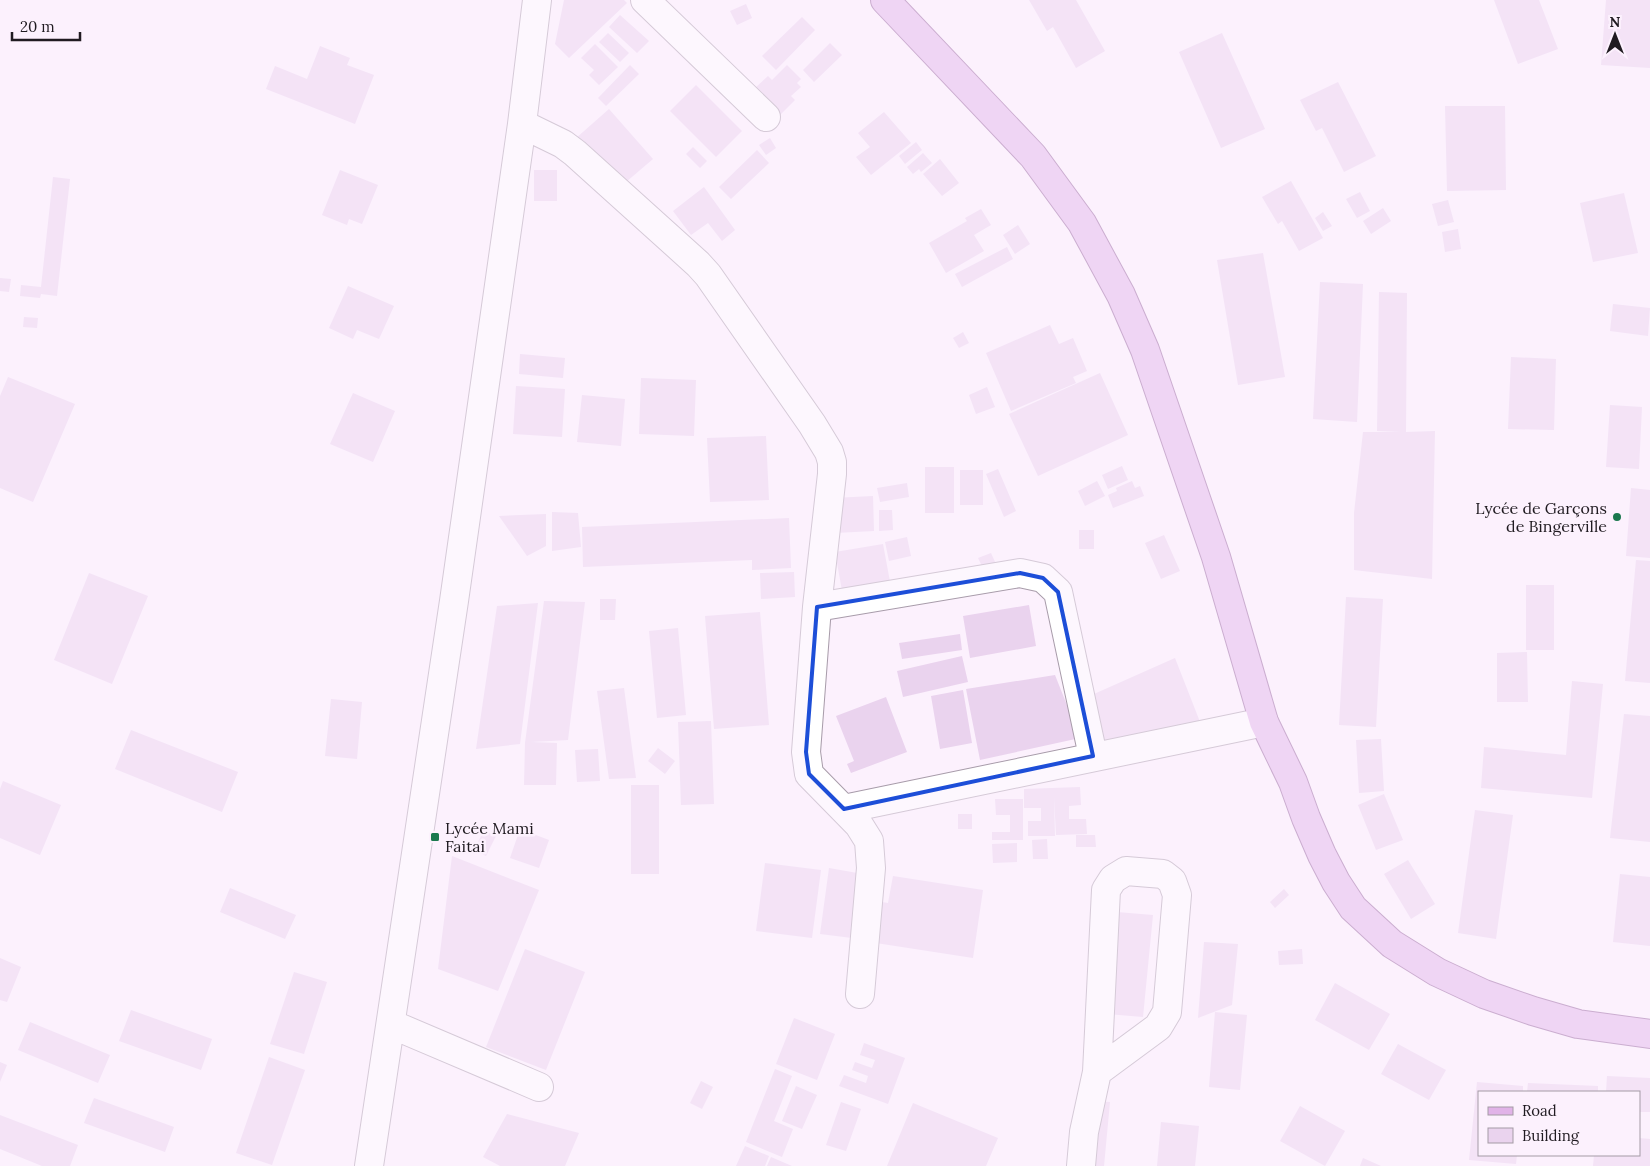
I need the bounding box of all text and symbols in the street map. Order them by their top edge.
scale bar [12,10,80,42]
north arrow [1590,10,1640,60]
text: N [1610,13,1621,31]
text: 20 m [20,17,55,36]
place label: Lycée de Garçons de Bingerville [1475,498,1607,536]
marker: Lycée de Garçons de Bingerville [1611,511,1623,523]
place label: Lycée Mami Faitai [445,818,534,856]
marker: Lycée Mami Faitai [429,831,441,843]
legend [1478,1091,1640,1156]
text: Road [1522,1101,1557,1120]
text: Building [1522,1126,1580,1145]

